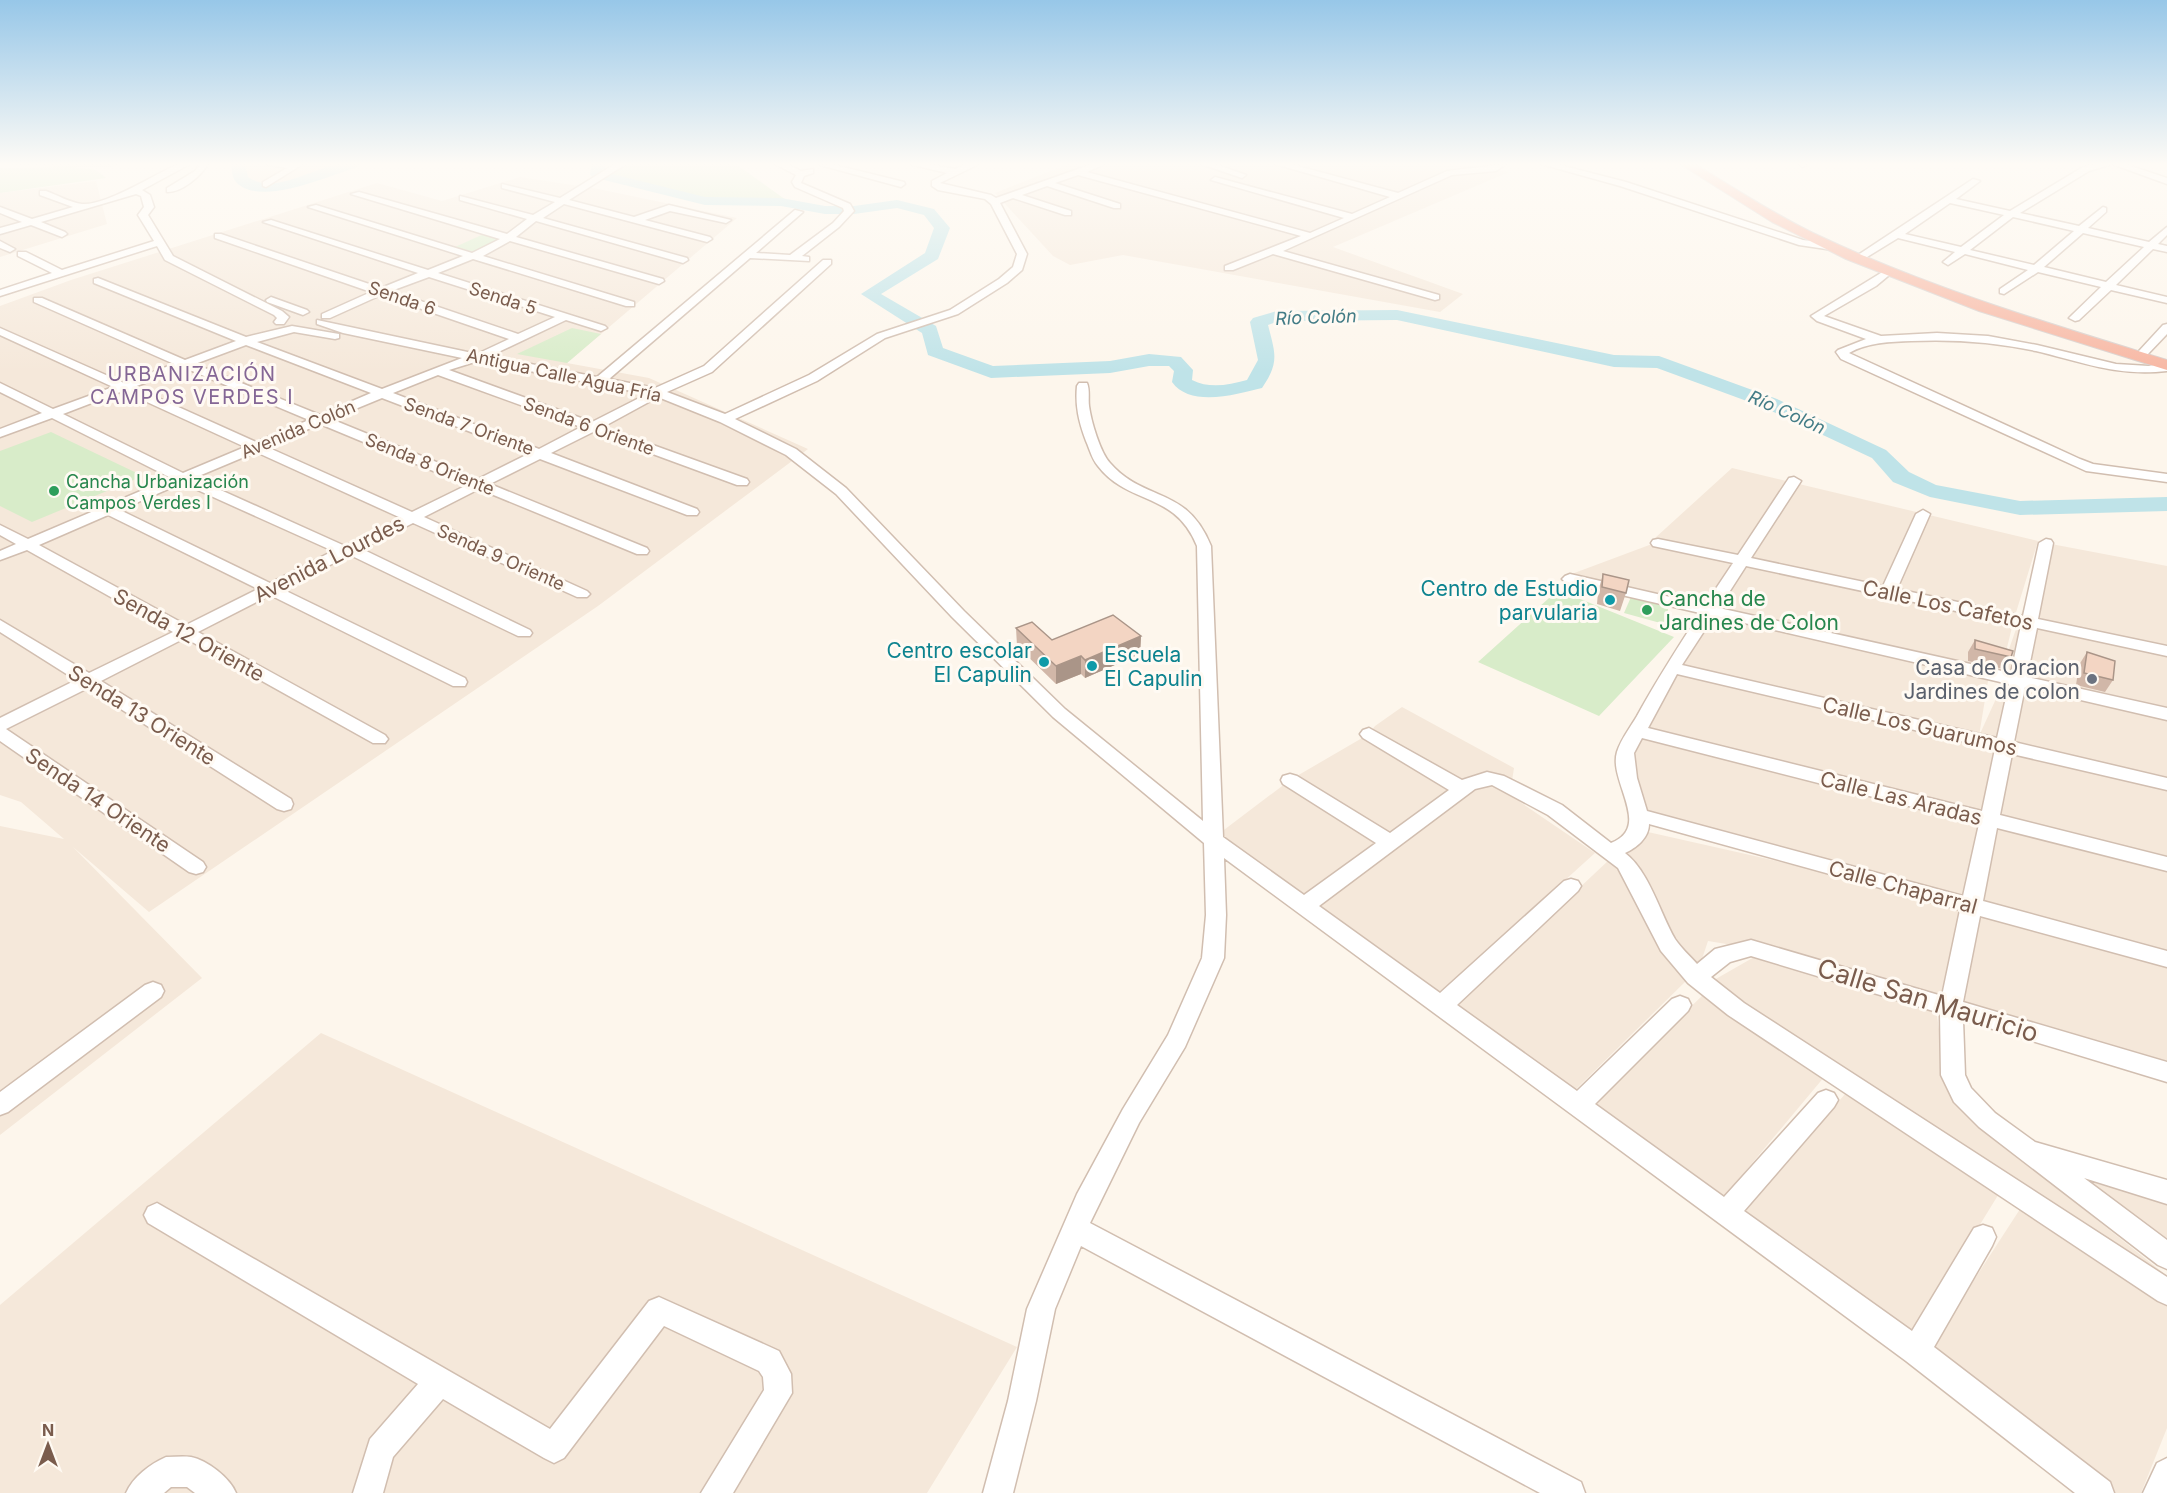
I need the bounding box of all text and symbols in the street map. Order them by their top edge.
street label: Senda 6 [365,277,439,319]
street label: Senda 5 [467,277,539,319]
water label: Río Colón [1275,305,1357,329]
street label: Antigua Calle Agua Fría [465,344,663,406]
district label: URBANIZACIÓN CAMPOS VERDES I [90,361,294,409]
water label: Río Colón [1745,386,1829,438]
street label: Senda 7 Oriente [401,393,537,459]
street label: Senda 6 Oriente [521,393,657,459]
street label: Avenida Colón [238,395,358,463]
street label: Senda 8 Oriente [362,428,498,500]
place label: Cancha Urbanización Campos Verdes I [66,471,249,513]
marker: Cancha Urbanización Campos Verdes I [47,484,61,498]
street label: Avenida Lourdes [250,510,408,608]
street label: Senda 9 Oriente [434,519,568,595]
street label: Calle Los Cafetos [1860,575,2036,635]
place label: Centro de Estudio parvularia [1421,576,1598,625]
street label: Senda 12 Oriente [109,583,269,687]
place label: Cancha de Jardines de Colon [1659,586,1839,635]
marker: Centro de Estudio parvularia [1603,593,1617,607]
marker: Cancha de Jardines de Colon [1640,603,1654,617]
place label: Centro escolar El Capulin [886,638,1032,687]
place label: Escuela El Capulin [1104,642,1203,691]
marker: Centro escolar El Capulin [1037,655,1051,669]
place label: Casa de Oracion Jardines de colon [1903,655,2080,704]
marker: Escuela El Capulin [1085,659,1099,673]
street label: Senda 13 Oriente [64,660,220,770]
marker: Casa de Oracion Jardines de colon [2085,672,2099,686]
street label: Calle Los Guarumos [1820,691,2020,761]
street label: Senda 14 Oriente [21,742,175,858]
street label: Calle Las Aradas [1817,766,1985,830]
street label: Calle Chaparral [1826,855,1980,919]
street label: Calle San Mauricio [1814,952,2042,1048]
north arrow [18,1415,78,1475]
text: N [42,1420,54,1440]

